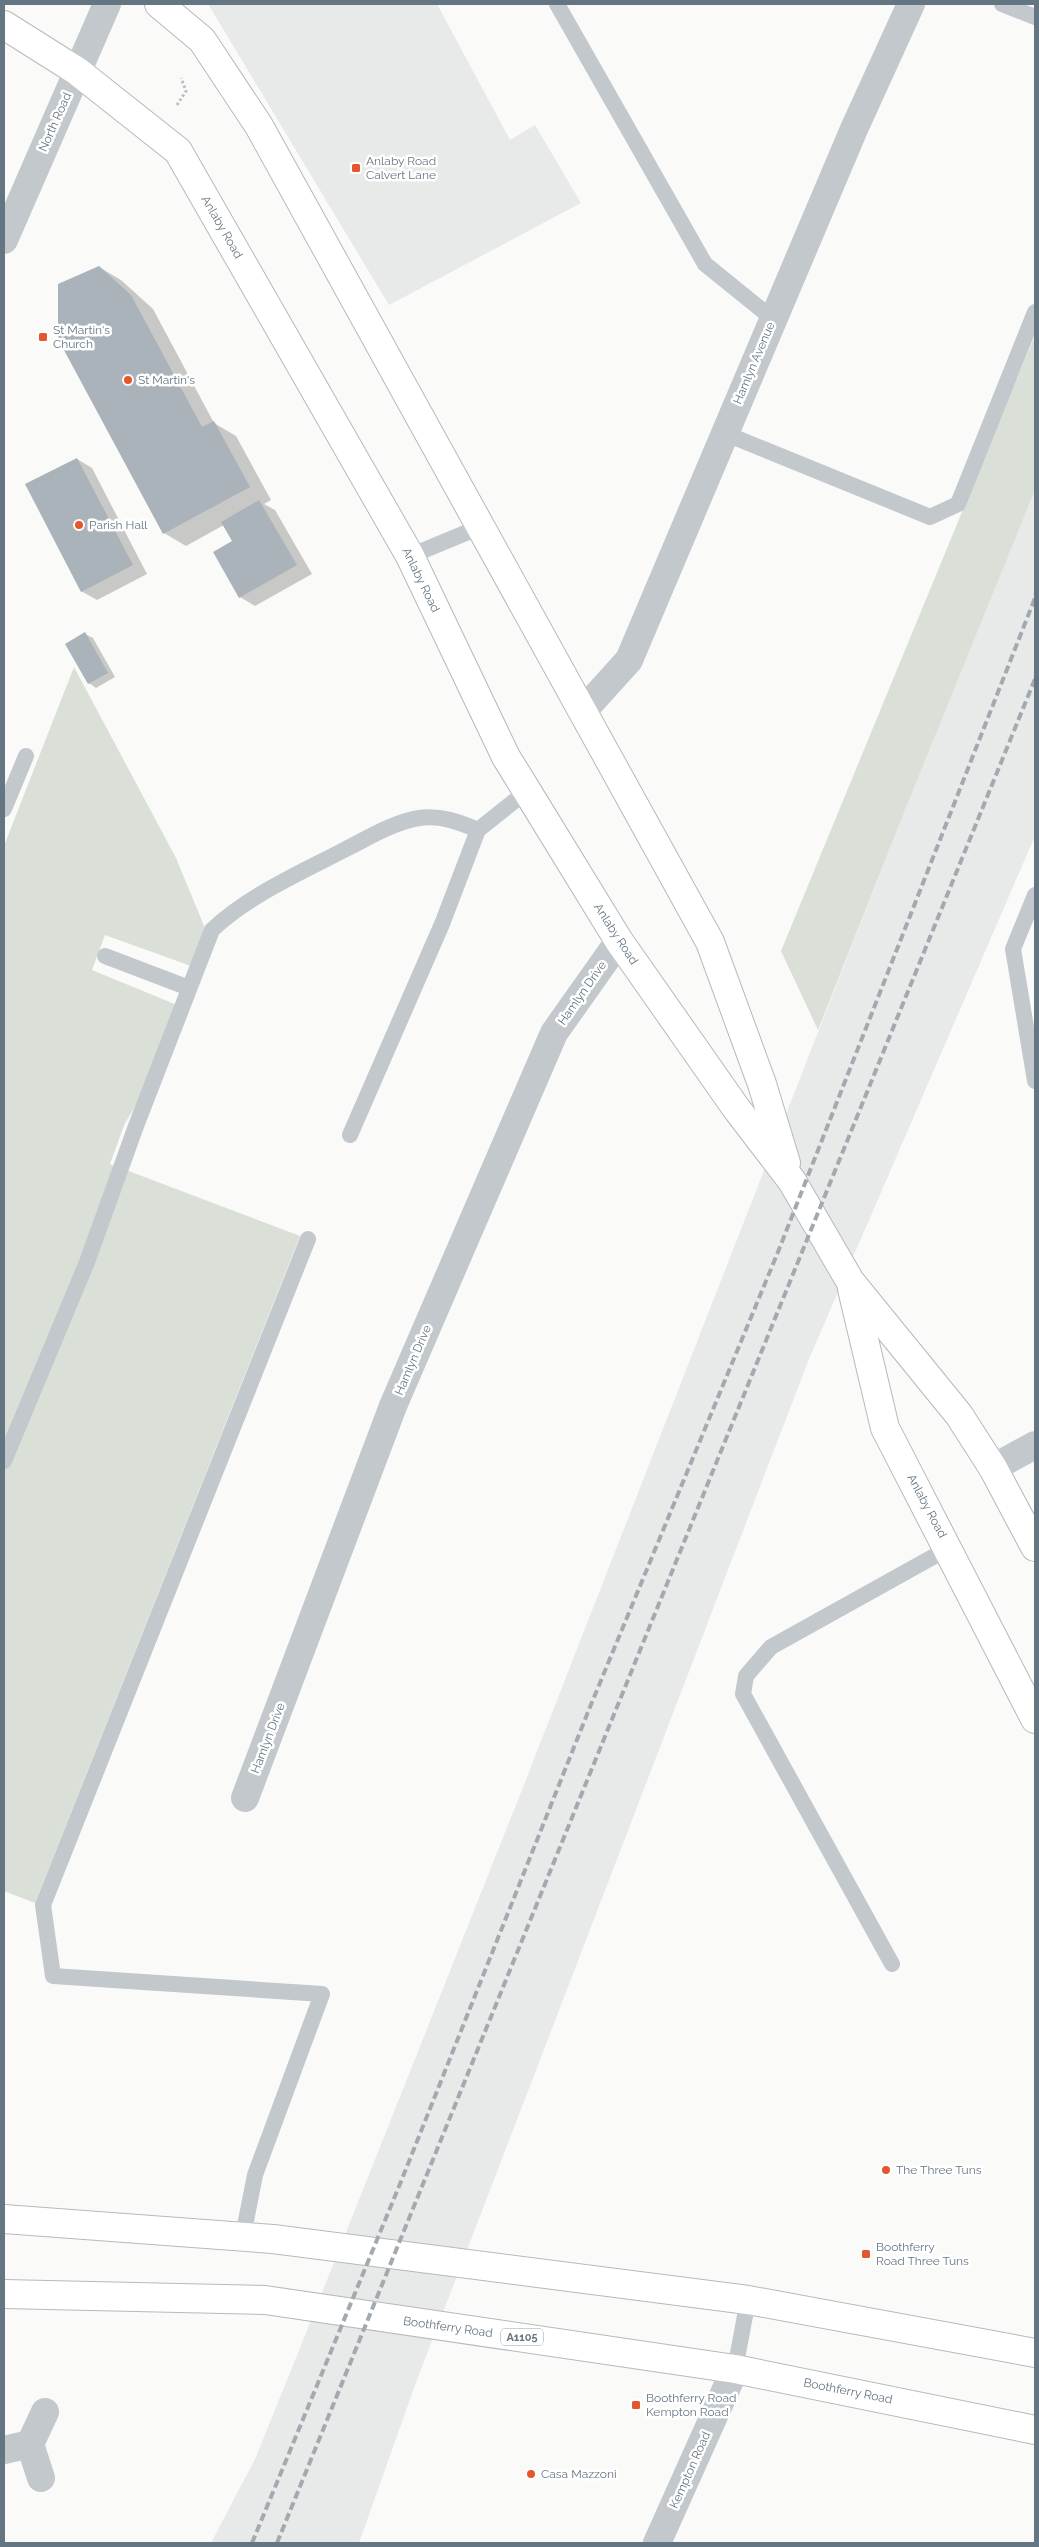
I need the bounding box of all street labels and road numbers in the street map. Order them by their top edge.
street label: North Road [36,90,74,154]
street label: Anlaby Road [198,193,246,261]
street label: Hamlyn Avenue [730,320,778,406]
street label: Anlaby Road [399,545,443,615]
street label: Anlaby Road [591,901,641,967]
street label: Hamlyn Drive [555,958,609,1028]
street label: Hamlyn Drive [392,1323,434,1397]
street label: Anlaby Road [904,1472,950,1540]
street label: Hamlyn Drive [248,1701,288,1775]
street label: Boothferry Road [402,2314,494,2340]
road number: A1105 [501,2328,543,2346]
street label: Boothferry Road [802,2376,894,2406]
street label: Kempton Road [667,2429,713,2511]

